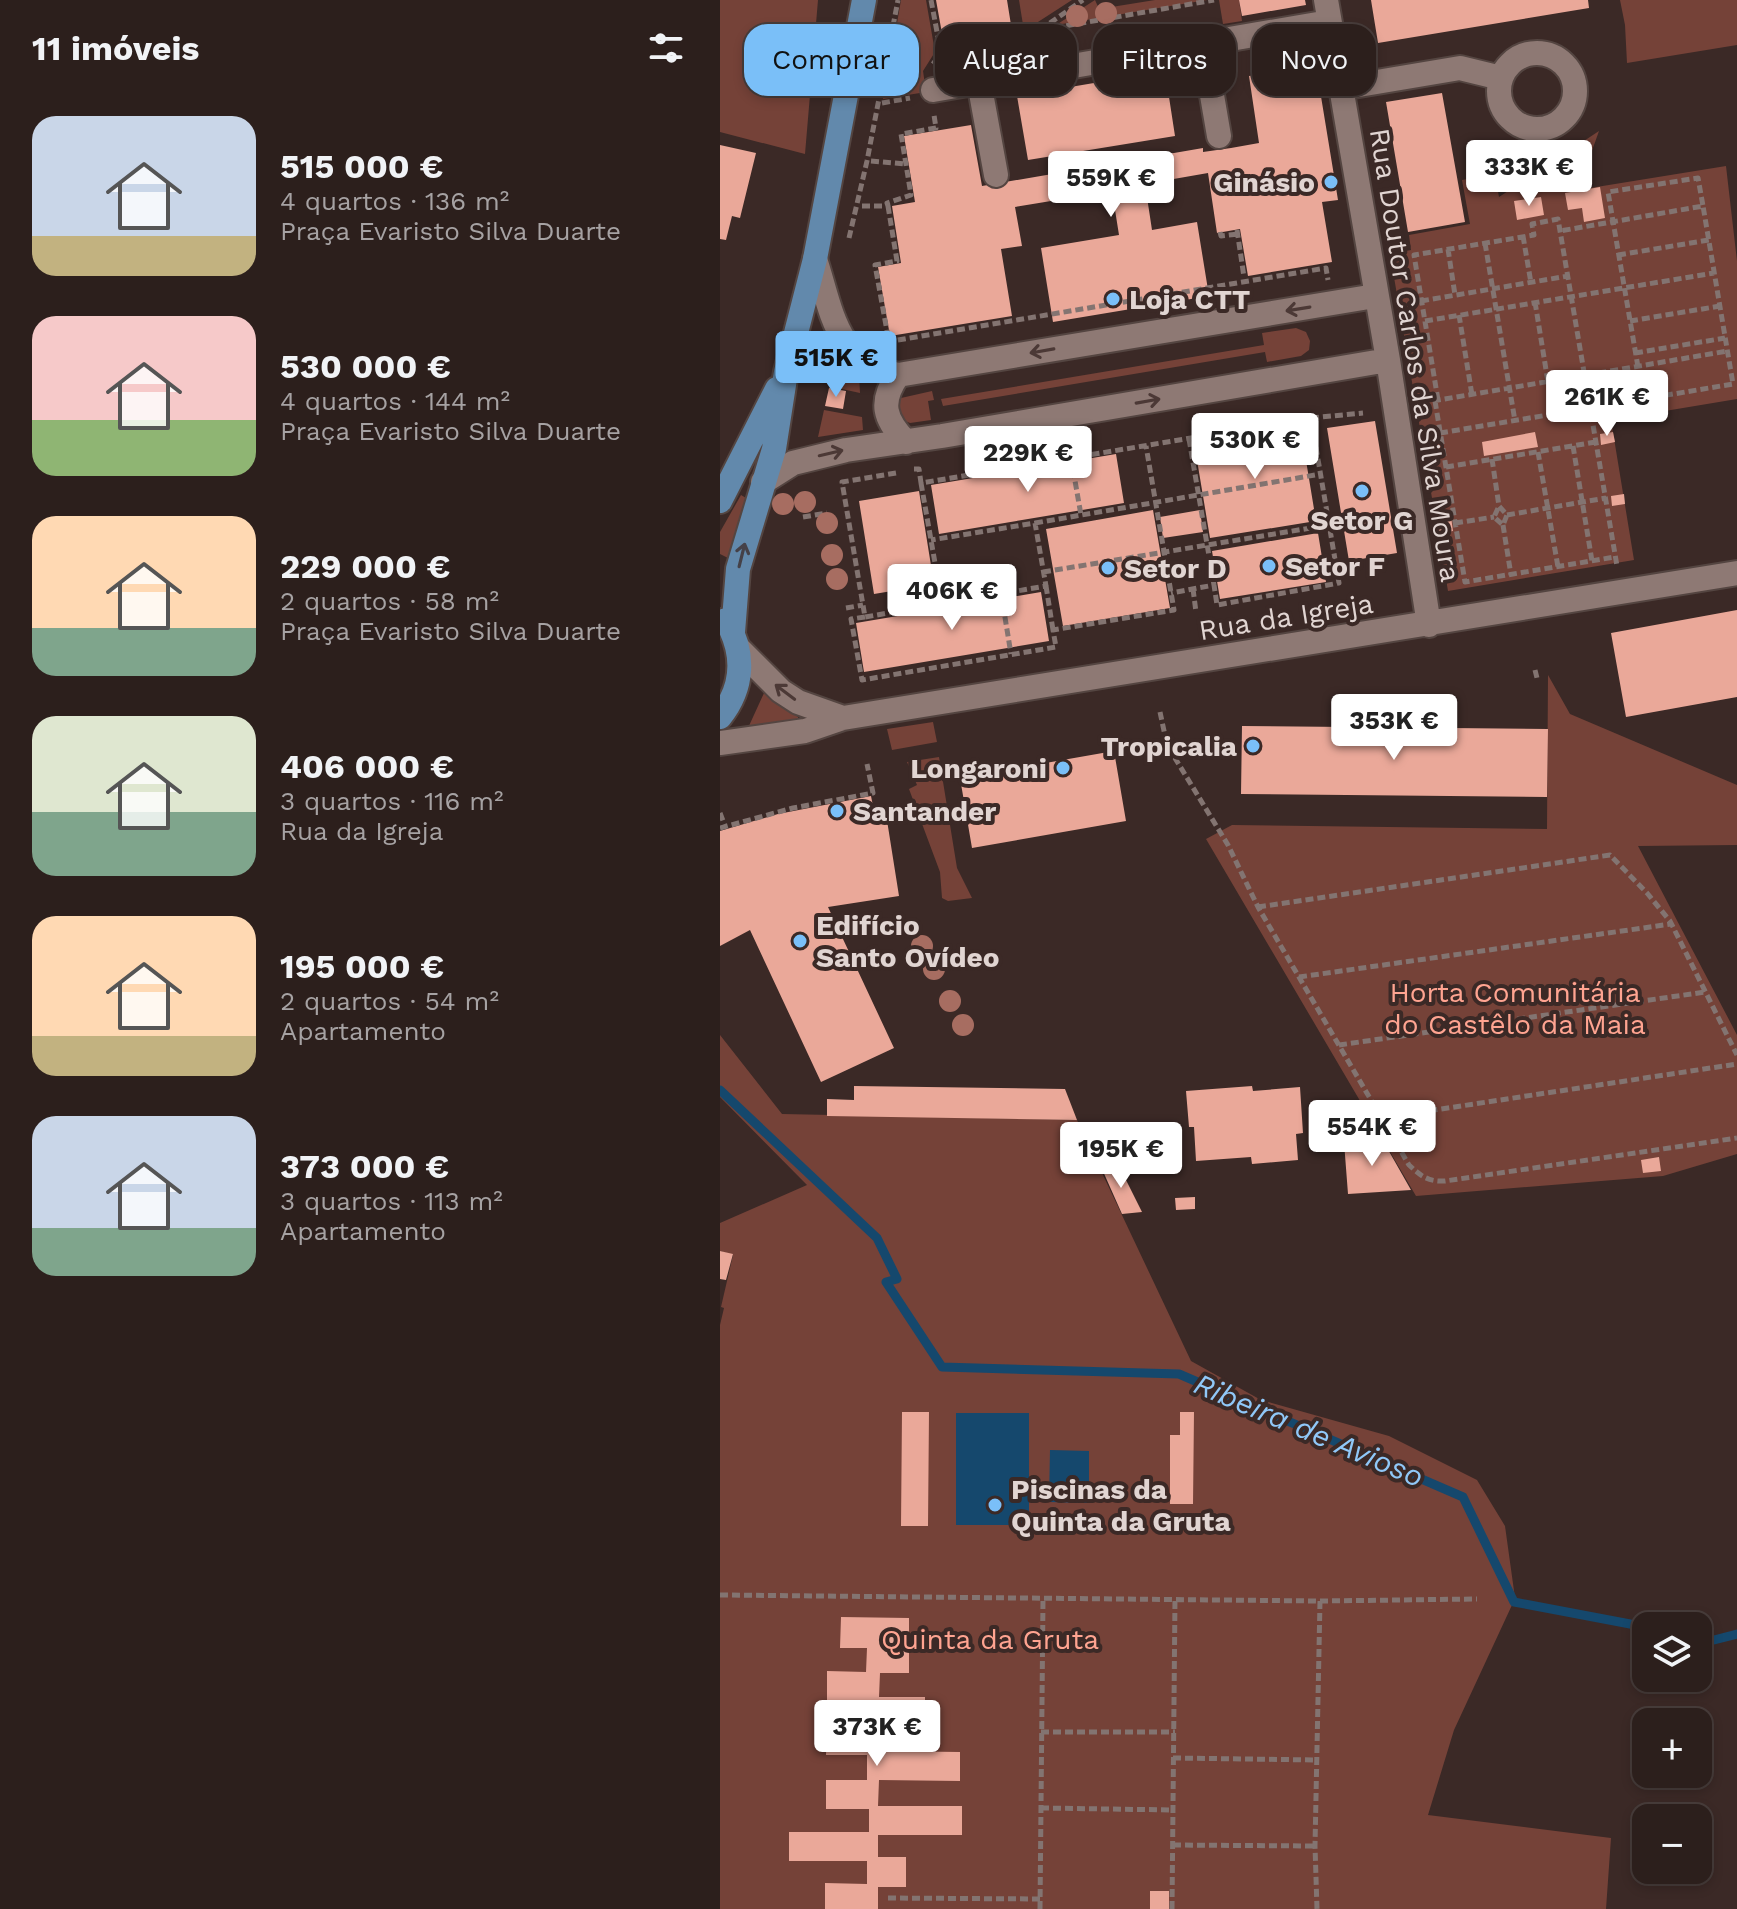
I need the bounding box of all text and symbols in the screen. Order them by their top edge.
chip: Comprar [744,24,919,96]
chip: Alugar [935,24,1077,96]
chip: Filtros [1093,24,1236,96]
chip: Novo [1252,24,1376,96]
icon: filters [644,26,688,70]
text: 11 imóveis [32,28,199,68]
street label: Rua Doutor Carlos da Silva Moura [1363,126,1467,584]
pin: 333K € [1464,140,1594,208]
text: 515 000 € [280,146,443,186]
icon: home [96,148,192,244]
pin: 559K € [1046,151,1176,219]
text: 333K € [1484,151,1574,181]
text: 559K € [1066,162,1156,192]
place label: Ginásio [1213,166,1315,199]
marker: Ginásio [1322,173,1340,191]
text: 4 quartos · 136 m² [280,186,509,216]
text: Praça Evaristo Silva Duarte [280,216,621,246]
place label: Loja CTT [1129,283,1250,316]
marker: Loja CTT [1104,290,1122,308]
one-way arrow [1286,302,1311,317]
pin: 515K € [771,331,901,399]
text: 515K € [793,342,879,372]
one-way arrow [1029,345,1055,360]
text: 530 000 € [280,346,451,386]
icon: home [96,348,192,444]
pin: 261K € [1542,370,1672,438]
text: 261K € [1564,381,1650,411]
text: 4 quartos · 144 m² [280,386,510,416]
one-way arrow [1135,393,1160,408]
pin: 530K € [1190,413,1320,481]
text: Praça Evaristo Silva Duarte [280,416,621,446]
text: 530K € [1210,424,1300,454]
pin: 229K € [963,426,1093,494]
text: 229K € [983,437,1073,467]
one-way arrow [818,445,844,460]
marker: Setor G [1353,482,1371,500]
place label: Setor G [1311,504,1413,537]
one-way arrow [735,543,750,568]
text: 229 000 € [280,546,450,586]
icon: home [96,548,192,644]
place label: Setor F [1285,550,1385,583]
place label: Setor D [1124,552,1227,585]
marker: Setor F [1260,557,1278,575]
marker: Setor D [1099,559,1117,577]
pin: 406K € [887,564,1017,632]
text: 406K € [905,575,999,605]
text: 2 quartos · 58 m² [280,586,499,616]
street label: Rua da Igreja [1197,587,1376,647]
text: Praça Evaristo Silva Duarte [280,616,621,646]
one-way arrow [775,684,796,701]
pin: 353K € [1329,694,1459,762]
text: 353K € [1349,705,1439,735]
place label: Tropicalia [1101,730,1238,763]
marker: Tropicalia [1244,737,1262,755]
text: 406 000 € [280,746,454,786]
icon: home [96,748,192,844]
place label: Longaroni [910,752,1047,785]
marker: Longaroni [1054,759,1072,777]
text: 3 quartos · 116 m² [280,786,503,816]
place label: Santander [853,795,996,828]
marker: Santander [828,802,846,820]
text: Rua da Igreja [280,816,443,846]
place label: Edifício Santo Ovídeo [816,909,1000,974]
marker: Edifício Santo Ovídeo [791,932,809,950]
text: 195 000 € [280,946,444,986]
icon: home [96,948,192,1044]
park label: Horta Comunitária do Castêlo da Maia [1384,976,1646,1041]
text: 2 quartos · 54 m² [280,986,499,1016]
text: Apartamento [280,1016,446,1046]
pin: 554K € [1307,1100,1437,1168]
text: 554K € [1327,1111,1417,1141]
pin: 195K € [1056,1122,1186,1190]
text: 195K € [1078,1133,1164,1163]
text: 373 000 € [280,1146,449,1186]
icon: home [96,1148,192,1244]
text: 3 quartos · 113 m² [280,1186,503,1216]
text: Apartamento [280,1216,446,1246]
water label: Ribeira de Avioso [1189,1366,1429,1494]
place label: Piscinas da Quinta da Gruta [1011,1473,1231,1538]
marker: Piscinas da Quinta da Gruta [986,1496,1004,1514]
map controls [1632,1612,1712,1884]
button: layers [1632,1612,1712,1692]
park label: Quinta da Gruta [881,1623,1099,1656]
pin: 373K € [812,1700,942,1768]
button: + [1632,1708,1712,1788]
text: 373K € [832,1711,922,1741]
button: − [1632,1804,1712,1884]

